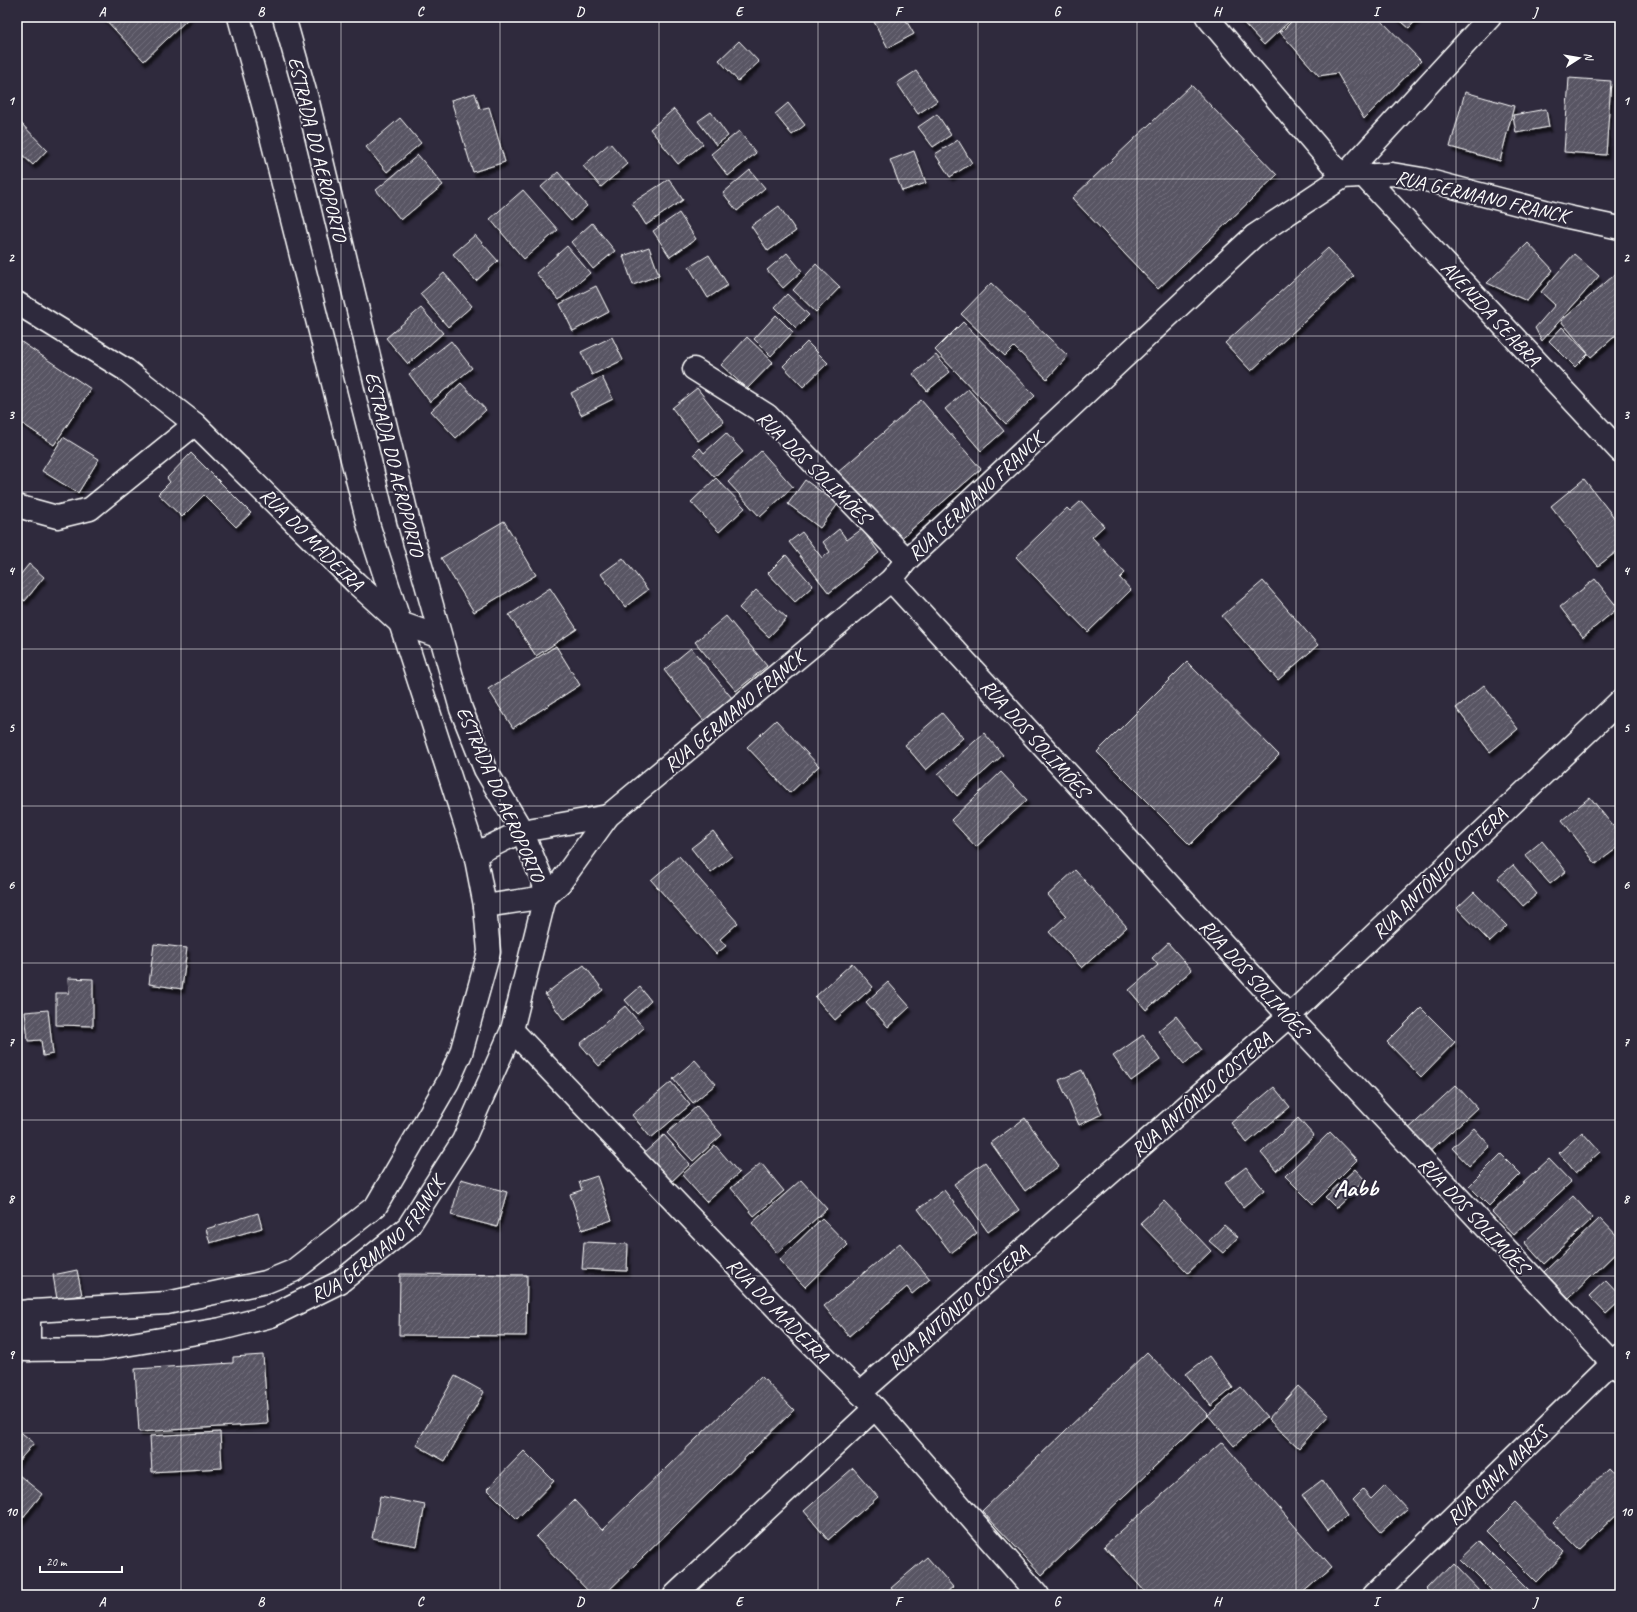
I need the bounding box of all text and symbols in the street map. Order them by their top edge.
text: A [99,4,107,20]
text: B [258,4,266,20]
text: C [417,4,425,20]
text: D [576,4,585,20]
text: E [736,4,745,20]
text: F [895,4,904,20]
text: G [1054,4,1062,20]
text: H [1213,4,1223,20]
text: I [1373,4,1382,20]
text: J [1532,4,1539,20]
north arrow [1559,38,1599,78]
text: N [1581,51,1597,63]
street label: ESTRADA DO AEROPORTO [283,54,353,246]
text: 1 [8,93,16,109]
text: 1 [1623,93,1631,109]
street label: RUA GERMANO FRANCK [1393,164,1575,229]
text: 2 [8,250,15,266]
text: 2 [1623,250,1630,266]
street label: AVENIDA SEABRA [1435,255,1546,372]
street label: ESTRADA DO AEROPORTO [360,369,430,561]
street label: RUA DOS SOLIMÕES [752,405,879,532]
text: 3 [8,407,15,423]
text: 3 [1623,407,1630,423]
street label: RUA GERMANO FRANCK [902,425,1052,566]
street label: RUA DO MADEIRA [255,483,369,597]
text: 4 [8,563,16,579]
text: 4 [1623,563,1631,579]
street label: RUA GERMANO FRANCK [659,642,813,778]
street label: RUA DOS SOLIMÕES [975,674,1097,806]
street label: ESTRADA DO AEROPORTO [451,703,551,887]
text: 5 [8,720,15,736]
text: 5 [1623,720,1630,736]
street label: RUA ANTÔNIO COSTERA [1367,802,1513,944]
text: 6 [8,877,15,893]
text: 6 [1623,877,1630,893]
street label: RUA DOS SOLIMÕES [1194,914,1316,1046]
street label: RUA ANTÔNIO COSTERA [1126,1026,1278,1162]
text: 7 [8,1034,15,1050]
text: 7 [1623,1034,1630,1050]
street label: RUA DOS SOLIMÕES [1413,1152,1537,1282]
street label: RUA GERMANO FRANCK [306,1169,452,1308]
district label: Aabb [1334,1173,1379,1203]
text: 8 [8,1191,16,1207]
text: 8 [1623,1191,1631,1207]
street label: RUA ANTÔNIO COSTERA [883,1239,1035,1375]
street label: RUA DO MADEIRA [721,1253,834,1369]
text: 9 [8,1347,15,1363]
text: 9 [1623,1347,1630,1363]
street label: RUA CANA MARIS [1441,1418,1556,1530]
text: 10 [5,1504,18,1520]
text: 10 [1620,1504,1633,1520]
scale bar [40,1548,122,1574]
text: 20 m [46,1554,68,1570]
text: A [99,1594,107,1610]
text: B [258,1594,266,1610]
text: C [417,1594,425,1610]
text: D [576,1594,585,1610]
text: E [736,1594,745,1610]
text: F [895,1594,904,1610]
text: G [1054,1594,1062,1610]
text: H [1213,1594,1223,1610]
text: I [1373,1594,1382,1610]
text: J [1532,1594,1539,1610]

